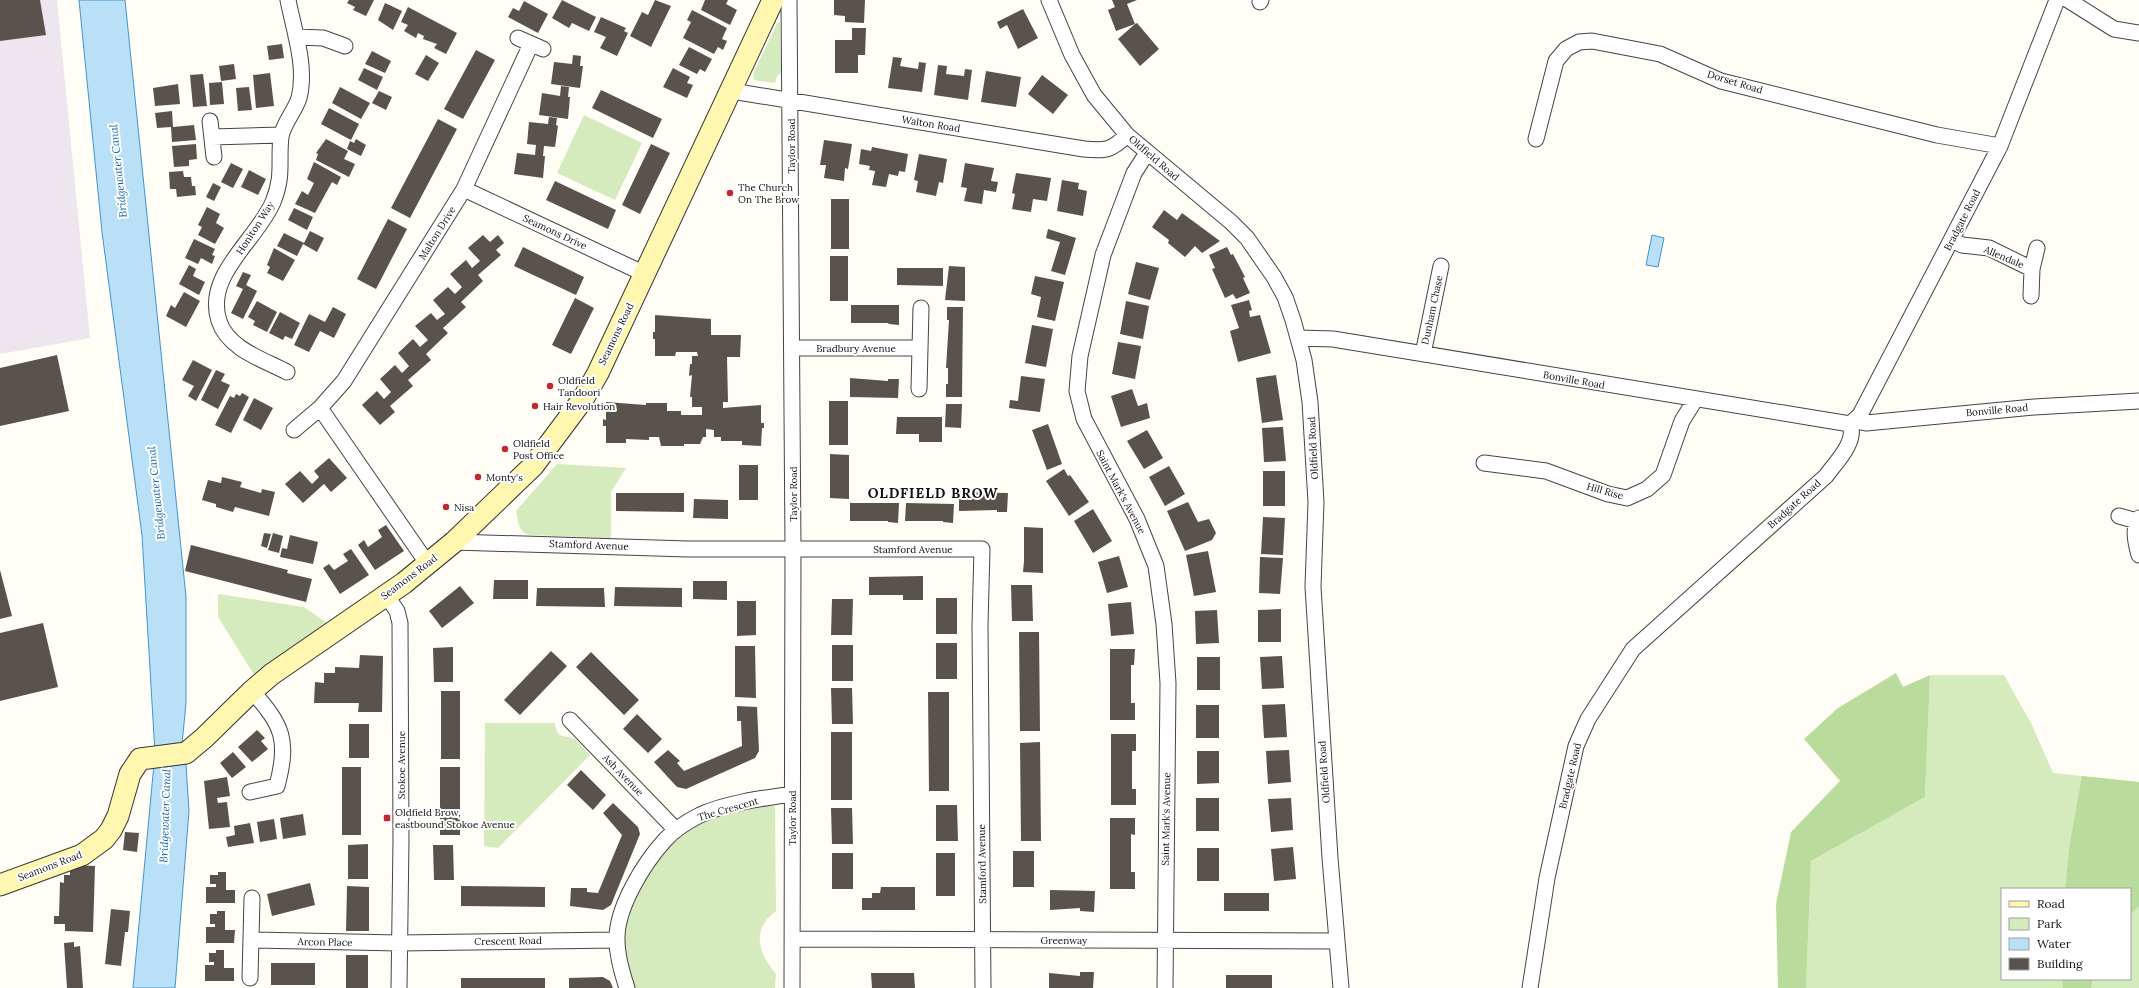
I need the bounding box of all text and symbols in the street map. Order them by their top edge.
street label: Dorset Road [1706,67,1764,97]
street label: Walton Road [901,113,961,135]
street label: Taylor Road [785,118,798,174]
water label: Bridgewater Canal [106,124,130,218]
street label: Oldfield Road [1126,132,1182,184]
place label: The Church On The Brow [738,181,799,206]
street label: Bradgate Road [1941,187,1983,253]
marker: The Church On The Brow [725,188,735,198]
street label: Honiton Way [233,198,277,257]
street label: Malton Drive [415,203,459,262]
street label: Seamons Drive [521,211,590,253]
street label: Allendale [1981,242,2027,272]
street label: Dunham Chase [1418,274,1446,346]
street label: Seamons Road [595,301,637,367]
street label: Bradbury Avenue [816,342,896,355]
street label: Bonville Road [1542,368,1606,392]
place label: Oldfield Tandoori [558,374,600,399]
marker: Oldfield Tandoori [545,381,555,391]
place label: Hair Revolution [543,400,615,413]
marker: Hair Revolution [530,401,540,411]
street label: Bonville Road [1965,401,2029,419]
street label: Oldfield Road [1305,416,1321,480]
place label: Oldfield Post Office [513,437,565,462]
marker: Oldfield Post Office [500,444,510,454]
water label: Bridgewater Canal [144,446,168,540]
street label: Saint Mark's Avenue [1093,448,1149,537]
street label: Taylor Road [787,466,800,522]
place label: Monty's [486,471,523,484]
marker: Monty's [473,472,483,482]
street label: Bradgate Road [1765,477,1823,531]
street label: Hill Rise [1585,480,1625,503]
district label: OLDFIELD BROW [868,484,998,502]
place label: Nisa [454,501,474,514]
marker: Nisa [441,502,451,512]
street label: Stamford Avenue [549,537,630,553]
street label: Stamford Avenue [873,543,953,556]
street label: Seamons Road [378,551,440,603]
street label: Stokoe Avenue [395,730,408,799]
street label: Oldfield Road [1315,740,1333,804]
street label: Bradgate Road [1556,742,1584,810]
street label: Ash Avenue [599,751,647,799]
water label: Bridgewater Canal [156,769,174,863]
street label: Saint Mark's Avenue [1159,772,1173,866]
street label: Taylor Road [786,790,799,846]
street label: The Crescent [696,794,760,824]
place label: Oldfield Brow, eastbound Stokoe Avenue [395,806,515,831]
marker: Oldfield Brow, eastbound Stokoe Avenue [382,813,392,823]
street label: Stamford Avenue [975,824,989,904]
street label: Seamons Road [16,848,84,884]
legend [2001,888,2131,980]
text: Road [2037,896,2065,911]
text: Park [2037,916,2063,931]
street label: Crescent Road [474,934,542,948]
street label: Greenway [1041,934,1088,947]
street label: Arcon Place [296,935,353,949]
text: Water [2037,936,2072,951]
text: Building [2037,956,2083,971]

